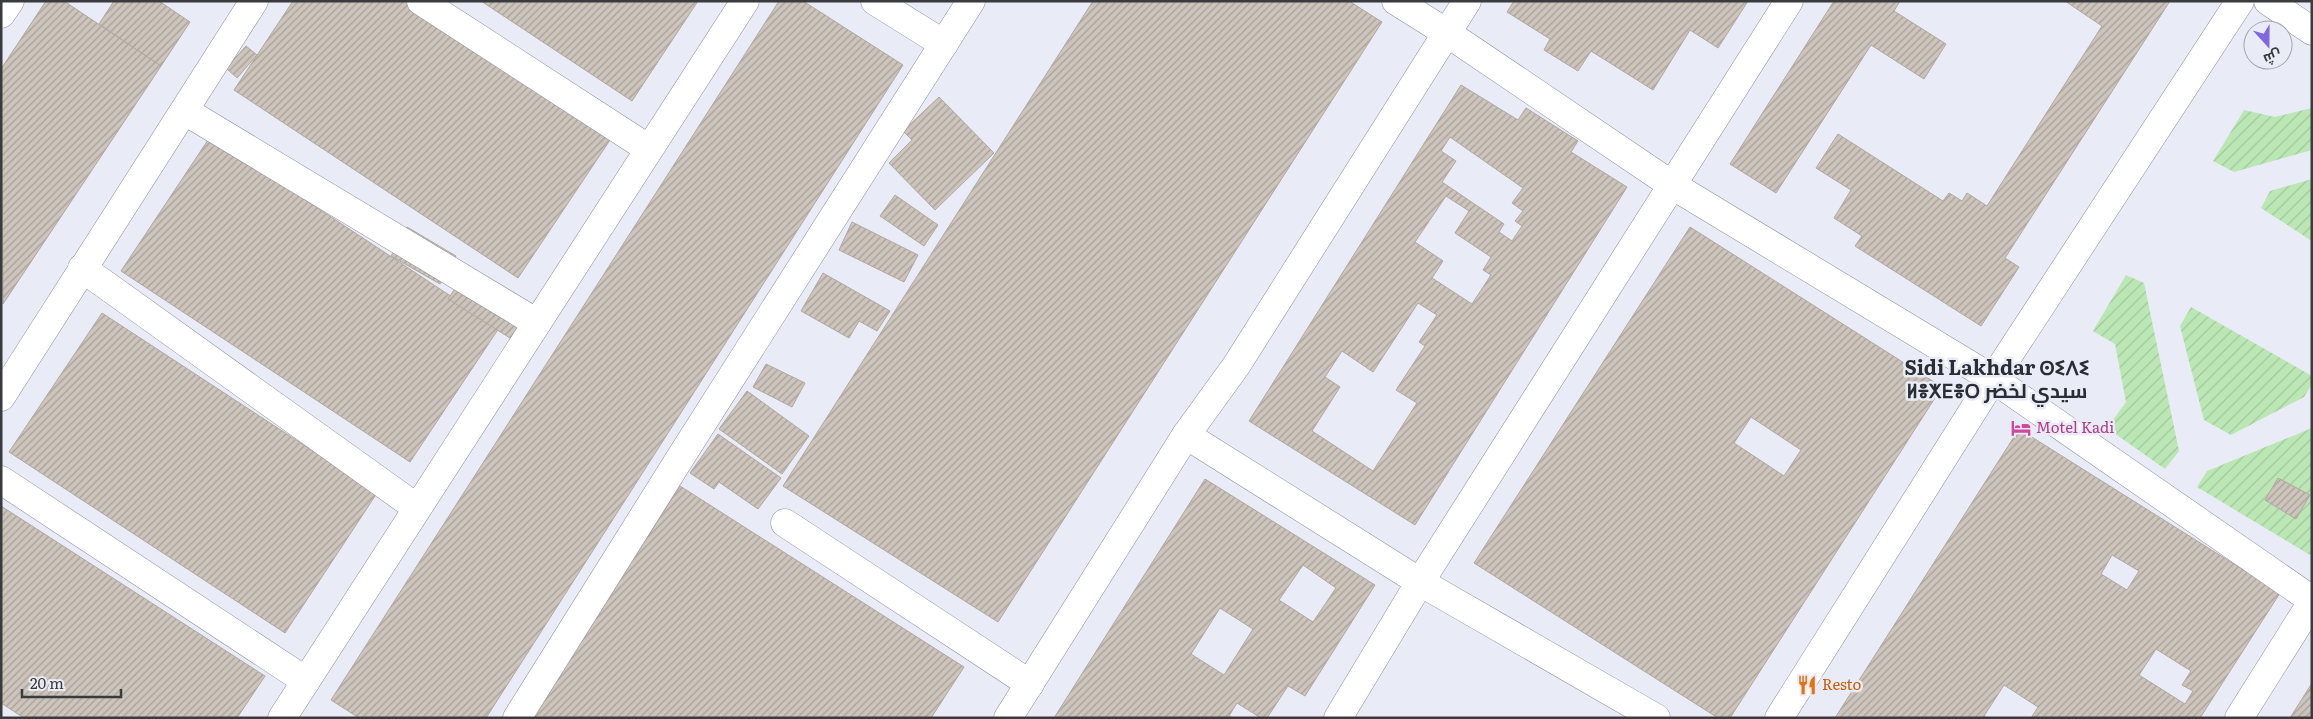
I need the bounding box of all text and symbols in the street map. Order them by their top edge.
north arrow [2243,20,2293,70]
text: ش [2261,46,2285,71]
district label: Sidi Lakhdar ⵙⵉⴷⵉ ⵍⴻⵅⴹⴻⵔ سيدي لخضر [1904,351,2090,407]
place label: Motel Kadi [2036,415,2114,438]
hotel icon: Motel Kadi [2010,417,2032,439]
scale bar [22,666,121,698]
text: 20 m [30,671,64,694]
place label: Resto [1822,672,1862,695]
restaurant icon: Resto [1796,674,1818,696]

